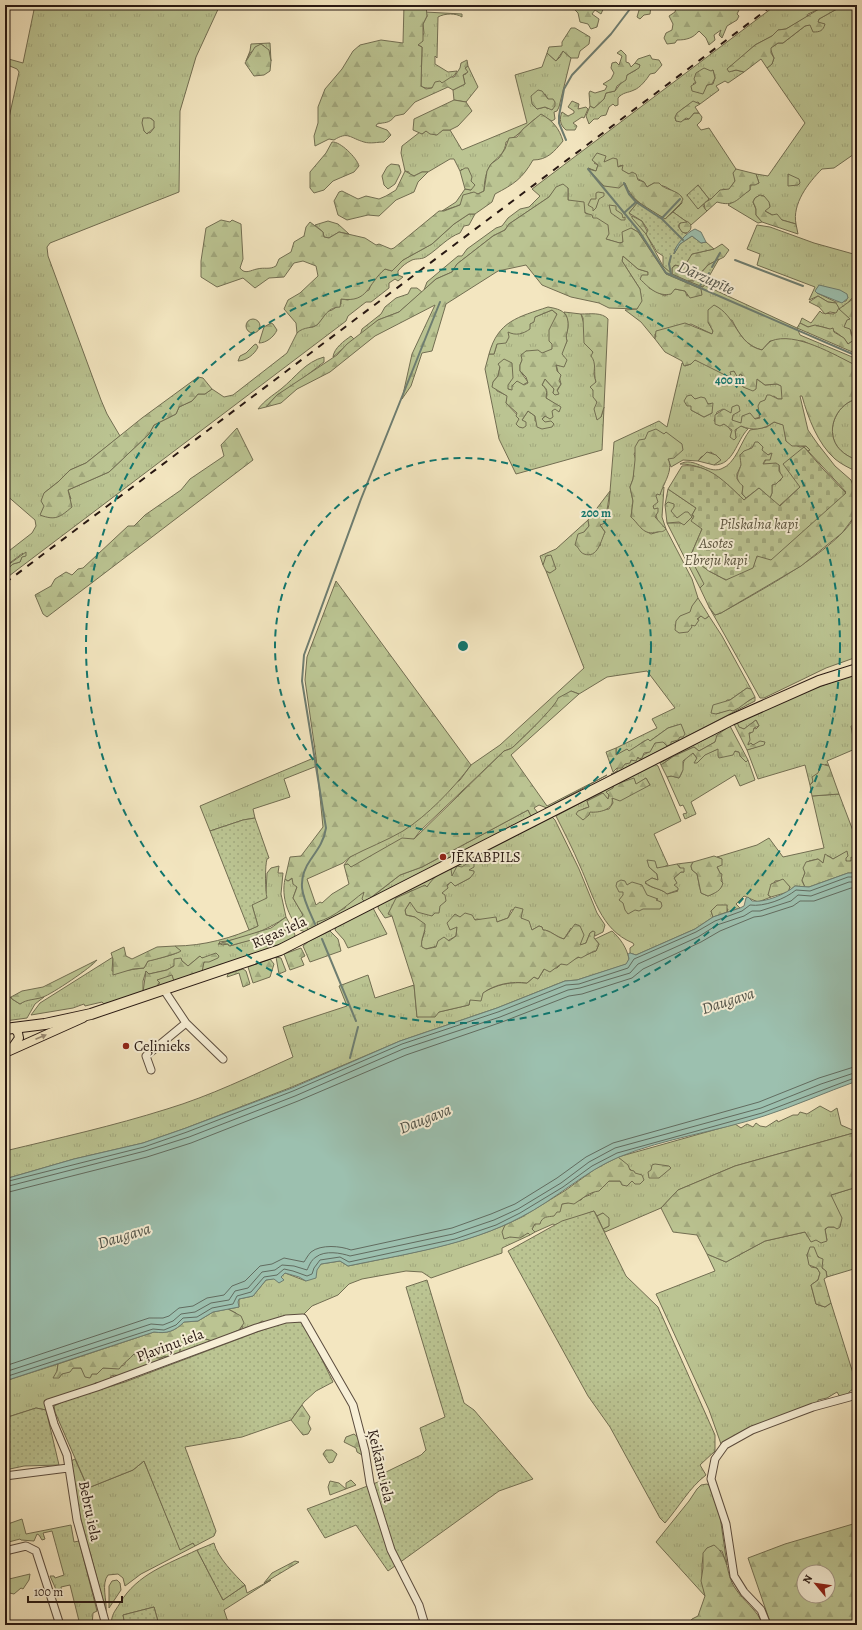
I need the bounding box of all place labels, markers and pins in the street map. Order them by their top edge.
centre of rings [456,639,470,653]
place label: JĒKABPILS [451,847,521,867]
marker: JĒKABPILS [438,852,448,862]
place label: Ceļinieks [134,1036,190,1056]
marker: Ceļinieks [121,1041,131,1051]

